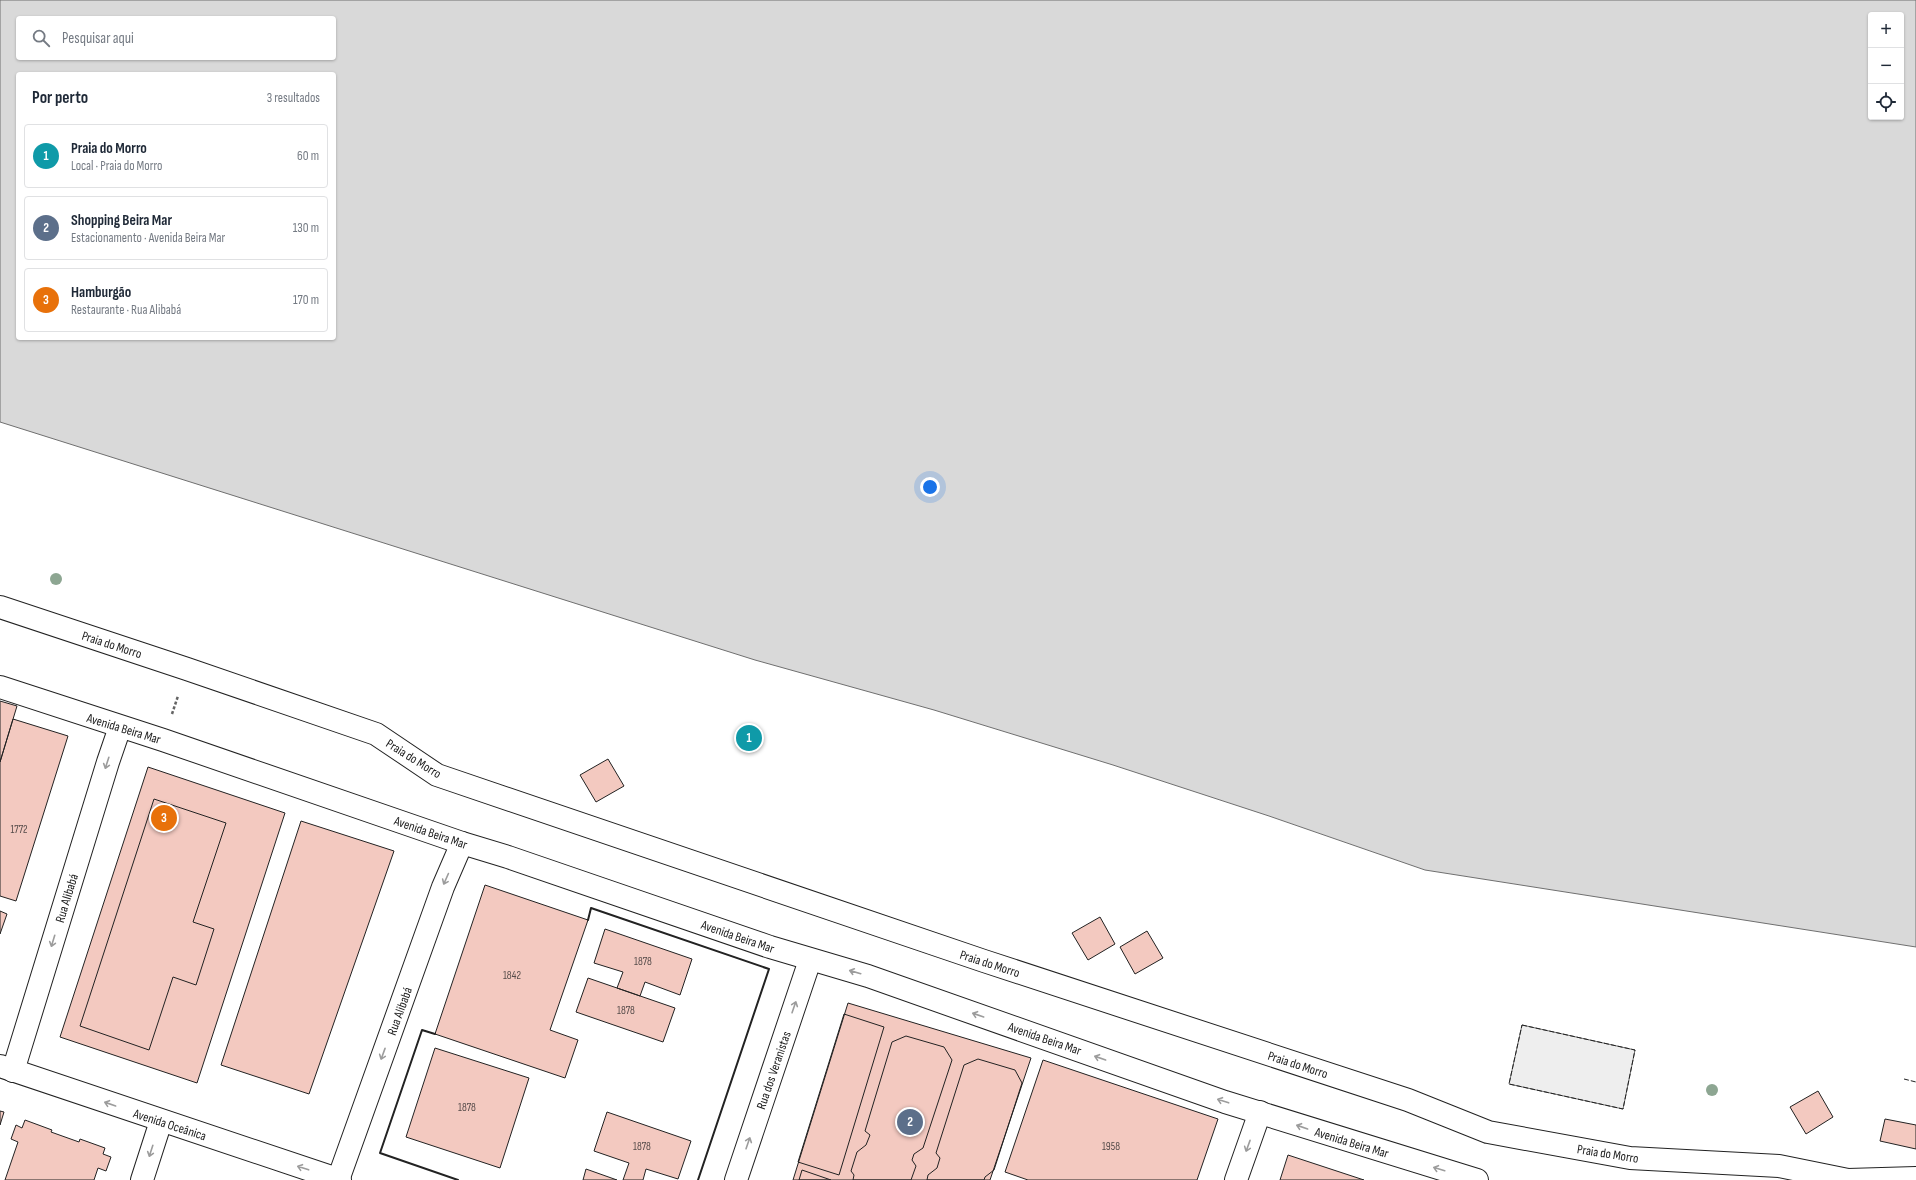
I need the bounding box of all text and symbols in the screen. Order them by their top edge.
map controls [1868,12,1904,120]
button: + [1868,12,1904,48]
search box [16,16,336,60]
icon: search [30,27,52,49]
text: Pesquisar aqui [62,29,134,48]
button: − [1868,48,1904,84]
button: locate [1868,84,1904,120]
text: Por perto [32,88,88,108]
text: 3 resultados [267,90,320,106]
text: Praia do Morro [71,139,147,158]
text: 1 [43,148,49,164]
text: 60 m [297,148,319,164]
text: Local · Praia do Morro [71,158,162,174]
text: Shopping Beira Mar [71,211,172,230]
text: 2 [43,220,49,236]
text: 130 m [293,220,319,236]
text: Estacionamento · Avenida Beira Mar [71,230,225,246]
text: Hamburgão [71,283,131,302]
text: 3 [43,292,49,308]
text: 170 m [293,292,319,308]
text: Restaurante · Rua Alibabá [71,302,181,318]
your location [920,477,940,497]
street label: Praia do Morro [80,628,144,662]
street label: Avenida Beira Mar [84,710,163,748]
pin: 1 [736,723,762,753]
street label: Praia do Morro [383,736,444,782]
one-way arrow [103,757,111,769]
pin: 3 [151,803,177,833]
street label: Avenida Beira Mar [391,813,470,853]
house number: 1772 [10,823,28,836]
street label: Rua Alibabá [52,872,82,925]
one-way arrow [442,873,450,885]
street label: Avenida Beira Mar [698,917,777,957]
one-way arrow [49,934,56,947]
street label: Praia do Morro [958,947,1022,981]
house number: 1878 [634,955,652,968]
one-way arrow [848,968,861,975]
house number: 1842 [503,969,522,982]
street label: Rua Alibabá [384,985,416,1038]
one-way arrow [791,1000,798,1013]
house number: 1878 [617,1004,635,1017]
one-way arrow [972,1010,984,1018]
street label: Avenida Beira Mar [1005,1019,1084,1059]
street label: Rua dos Veranistas [753,1029,795,1111]
one-way arrow [379,1048,387,1060]
street label: Praia do Morro [1266,1048,1330,1082]
one-way arrow [1094,1054,1107,1061]
one-way arrow [1216,1097,1229,1104]
one-way arrow [104,1100,117,1107]
house number: 1878 [458,1101,476,1114]
street label: Avenida Oceânica [130,1105,208,1144]
pin: 2 [897,1107,923,1137]
one-way arrow [1296,1122,1308,1130]
street label: Avenida Beira Mar [1312,1124,1391,1162]
one-way arrow [745,1137,752,1150]
one-way arrow [1244,1139,1251,1152]
house number: 1878 [633,1140,651,1153]
house number: 1958 [1102,1140,1120,1153]
street label: Praia do Morro [1576,1141,1640,1167]
one-way arrow [147,1144,154,1157]
one-way arrow [296,1164,309,1171]
one-way arrow [1433,1165,1446,1172]

